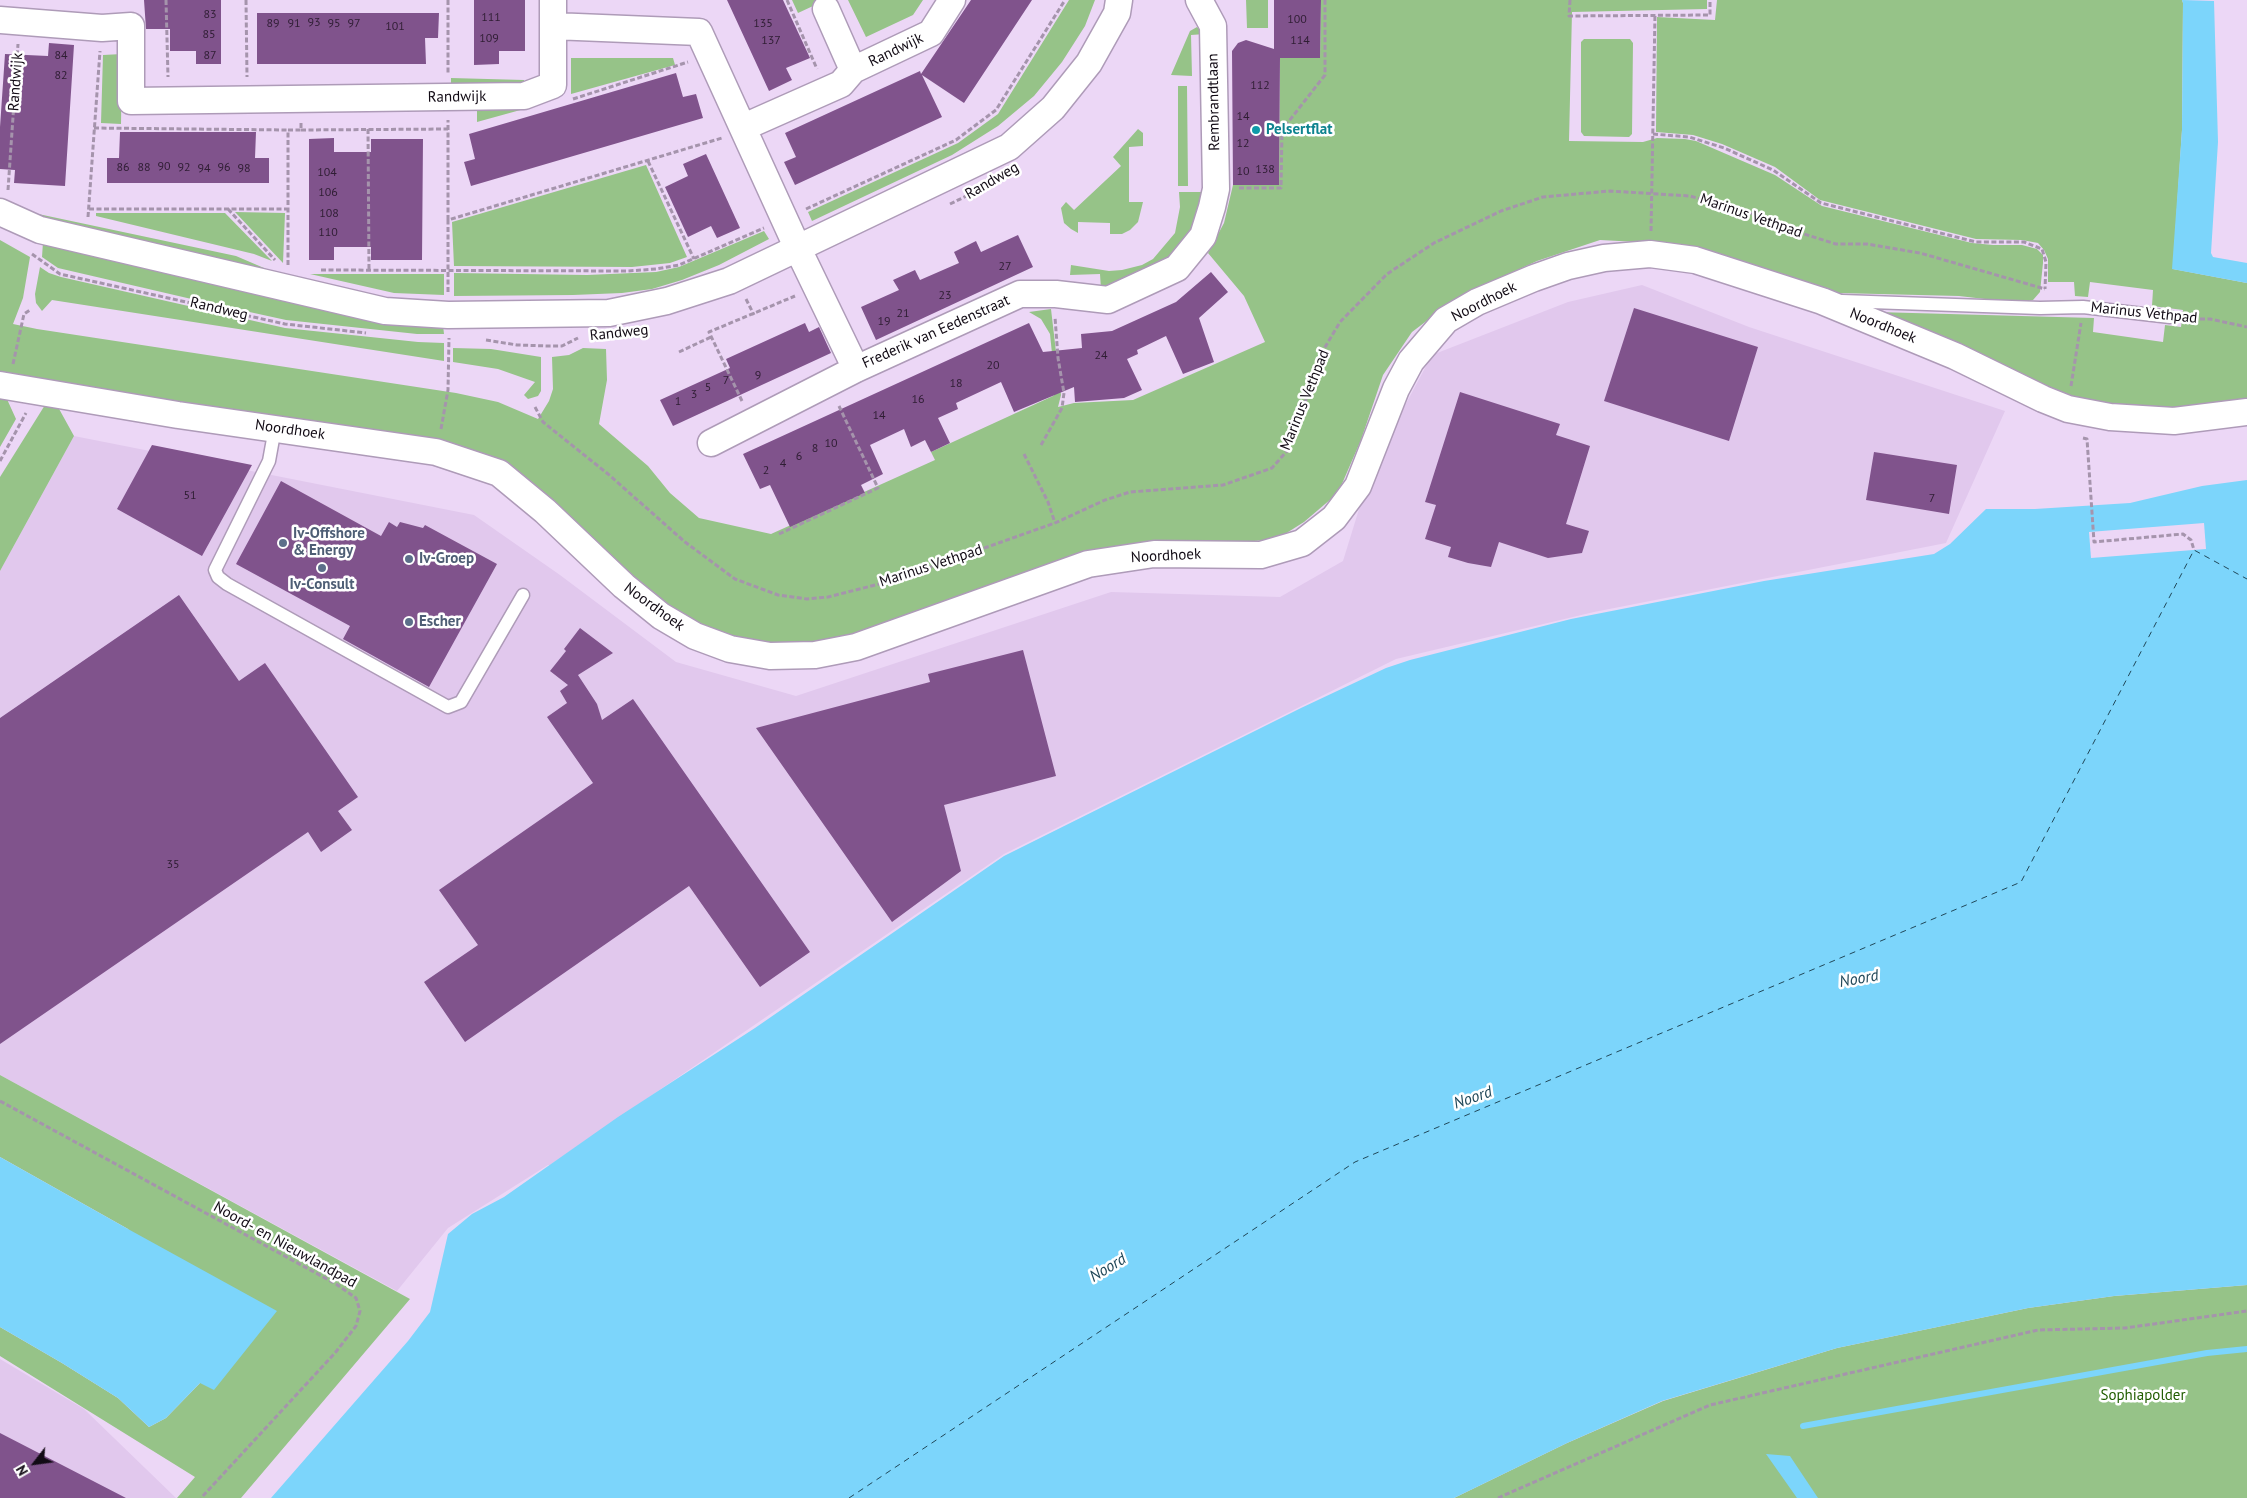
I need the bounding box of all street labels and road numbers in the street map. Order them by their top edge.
street label: Randwijk [866,29,926,71]
street label: Randwijk [5,52,27,112]
street label: Rembrandtlaan [1204,53,1224,151]
street label: Randwijk [427,87,487,107]
street label: Randweg [962,158,1022,204]
street label: Marinus Vethpad [1697,190,1805,242]
street label: Noordhoek [1449,278,1519,326]
street label: Frederik van Eedenstraat [860,291,1012,373]
street label: Randweg [188,294,250,324]
street label: Marinus Vethpad [2090,298,2198,328]
street label: Noordhoek [1847,304,1919,348]
street label: Randweg [589,321,649,345]
street label: Marinus Vethpad [1277,347,1333,453]
street label: Noordhoek [254,416,326,444]
street label: Marinus Vethpad [877,541,985,591]
street label: Noordhoek [1130,545,1202,567]
street label: Noordhoek [620,579,688,635]
street label: Noord- en Nieuwlandpad [210,1198,360,1292]

